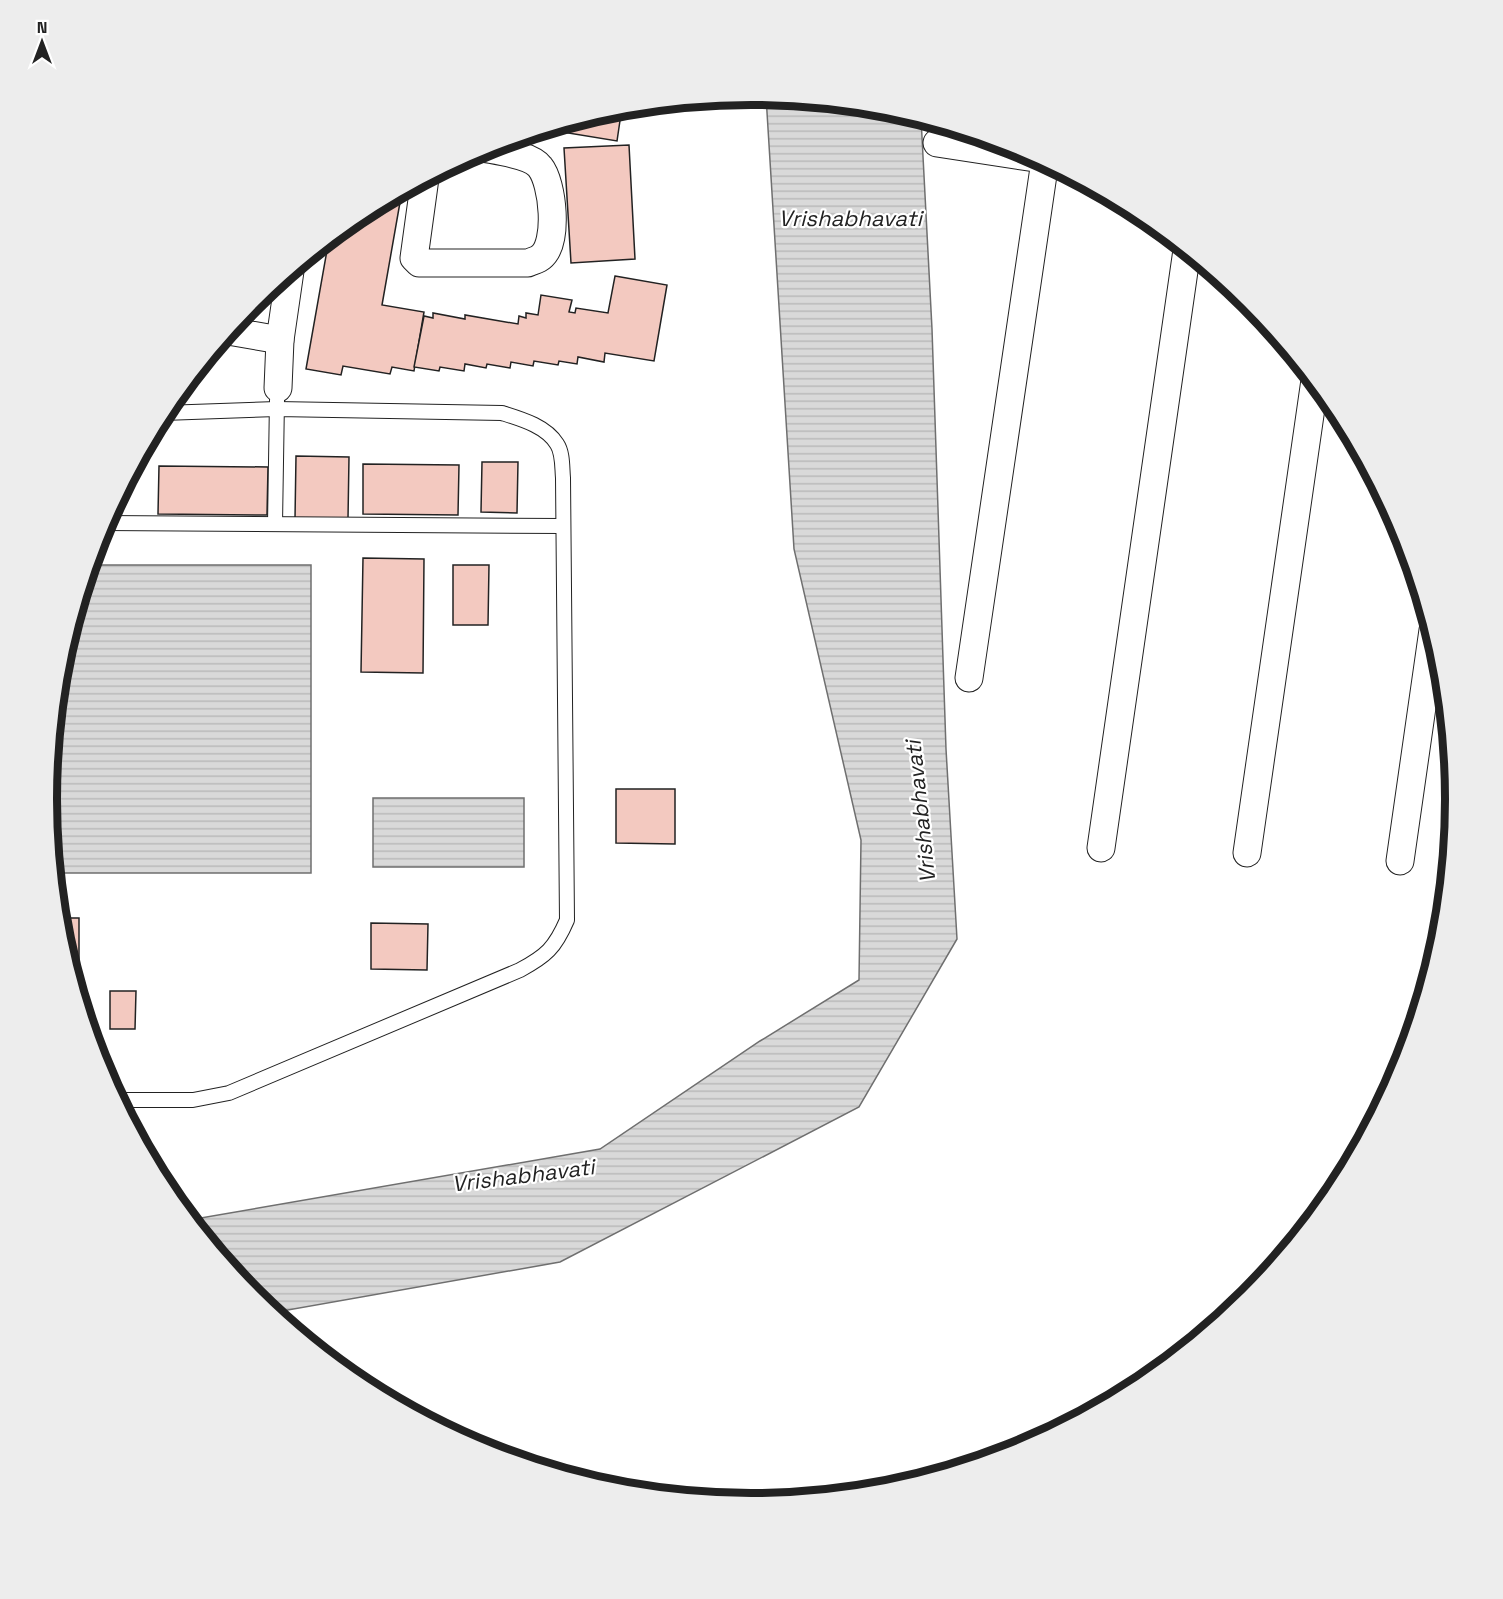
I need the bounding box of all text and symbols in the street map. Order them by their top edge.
north arrow [12,12,72,72]
text: N [37,17,47,38]
water label: Vrishabhavati [778,204,924,232]
water label: Vrishabhavati [898,737,941,885]
water label: Vrishabhavati [450,1152,599,1198]

